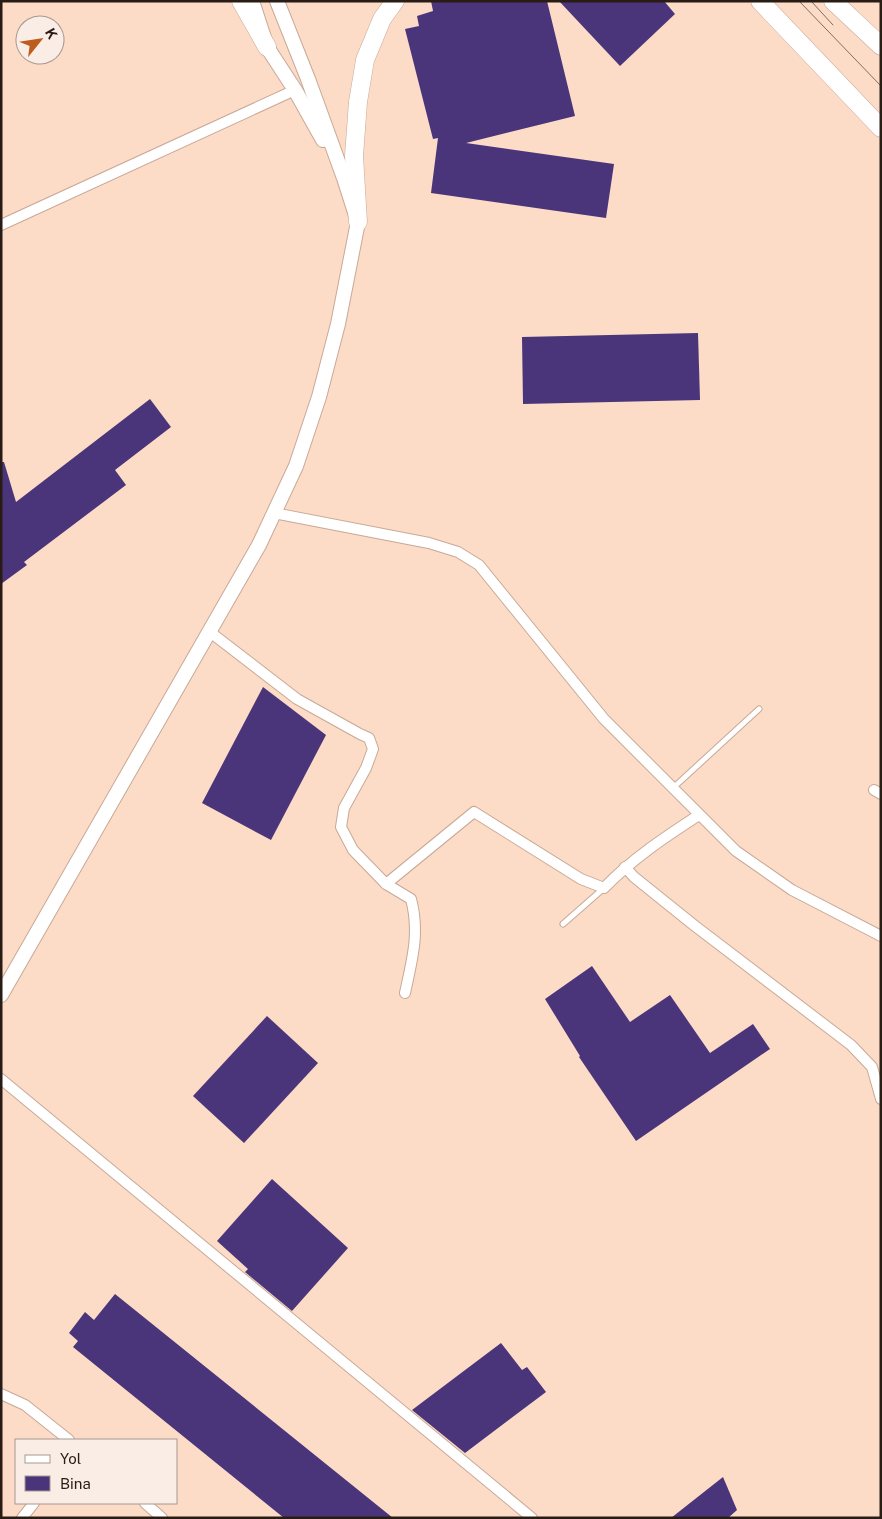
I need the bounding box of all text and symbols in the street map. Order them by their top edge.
north arrow [15,15,65,65]
text: K [42,25,61,42]
legend [15,1439,178,1504]
text: Yol [60,1450,81,1467]
text: Bina [60,1475,91,1492]

